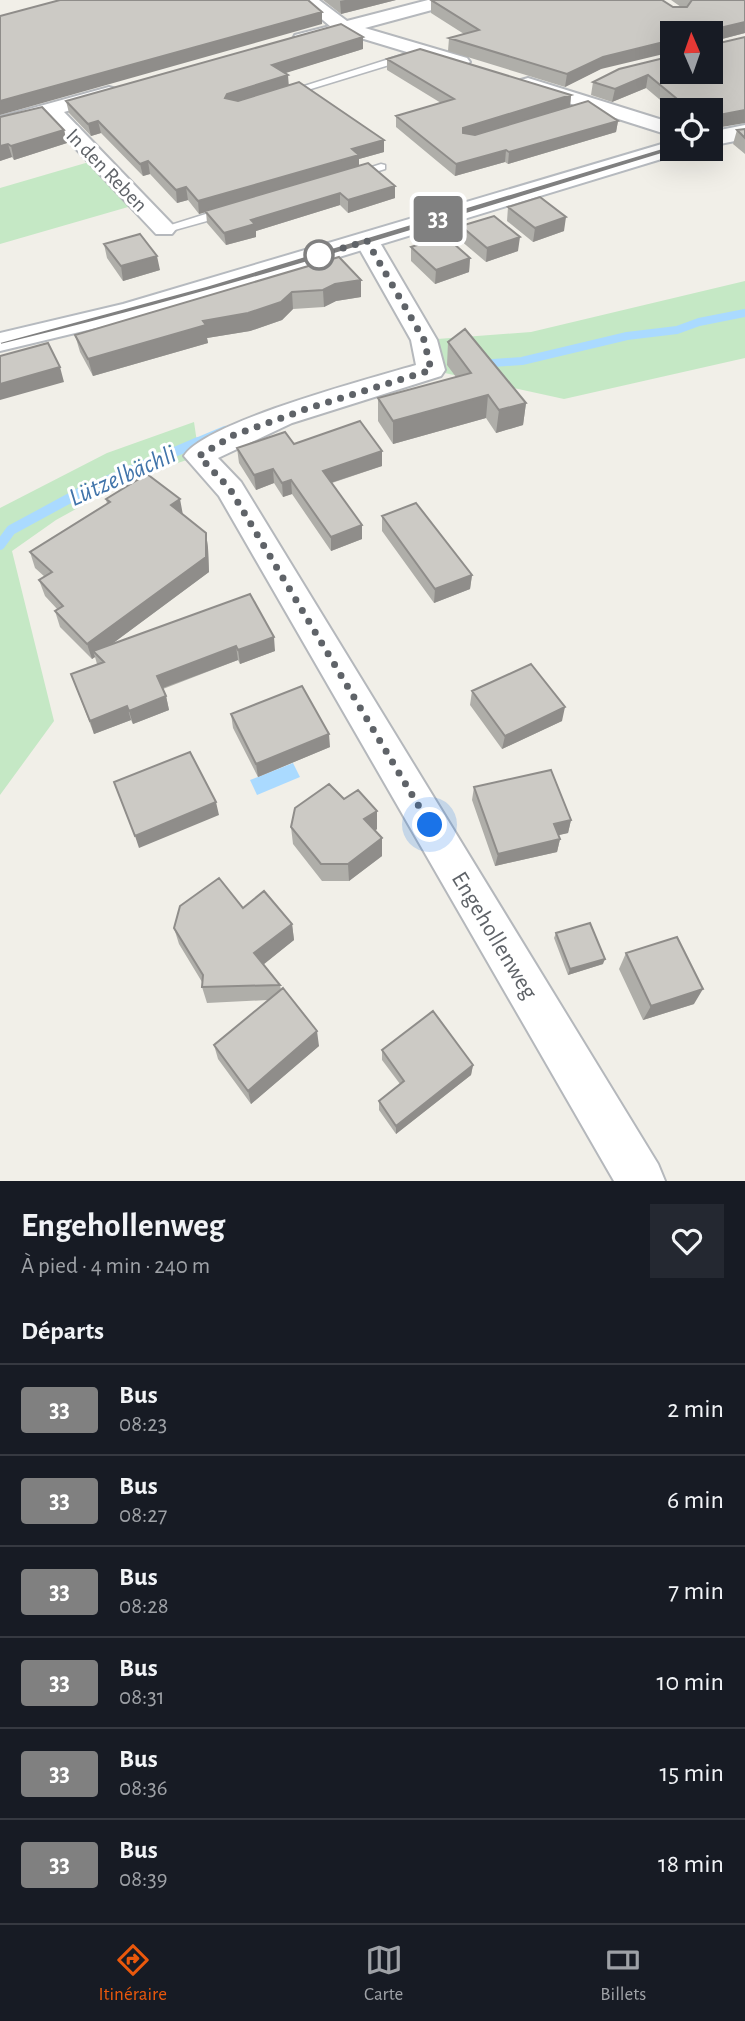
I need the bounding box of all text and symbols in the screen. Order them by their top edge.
north arrow [660,21,723,84]
map controls [660,21,723,161]
button: locate [660,98,723,161]
street label: In den Reben [62,125,151,216]
line badge: 33 [406,196,470,242]
text: 33 [428,207,448,231]
unlabelled marker [304,240,334,270]
water label: Lützelbächli [65,441,180,511]
your location [412,807,447,842]
street label: Engehollenweg [447,868,542,1004]
button: heart [650,1204,724,1278]
text: Engehollenweg [21,1210,225,1243]
text: À pied · 4 min · 240 m [21,1255,210,1278]
text: Départs [21,1318,104,1344]
text: Bus [119,1382,158,1408]
text: 2 min [667,1396,724,1422]
text: 33 [49,1398,70,1422]
text: 08:23 [119,1413,167,1436]
text: Bus [119,1473,158,1499]
text: 6 min [667,1487,724,1513]
text: 33 [49,1489,70,1513]
text: 08:27 [119,1504,167,1527]
text: Bus [119,1564,158,1590]
text: 7 min [668,1578,724,1604]
text: 33 [49,1580,70,1604]
text: 08:28 [119,1595,169,1618]
text: Bus [119,1655,158,1681]
text: 10 min [657,1669,724,1695]
text: 33 [49,1671,70,1695]
text: 08:31 [119,1686,165,1709]
text: Bus [119,1746,158,1772]
text: 15 min [659,1760,724,1786]
text: 33 [49,1762,70,1786]
text: 08:36 [119,1777,168,1800]
text: Bus [119,1837,158,1863]
text: 18 min [658,1851,724,1877]
text: 33 [49,1853,70,1877]
text: 08:39 [119,1868,168,1891]
tab: Itinéraire [99,1941,167,2006]
tab: Carte [364,1941,403,2006]
tab: Billets [600,1941,646,2006]

